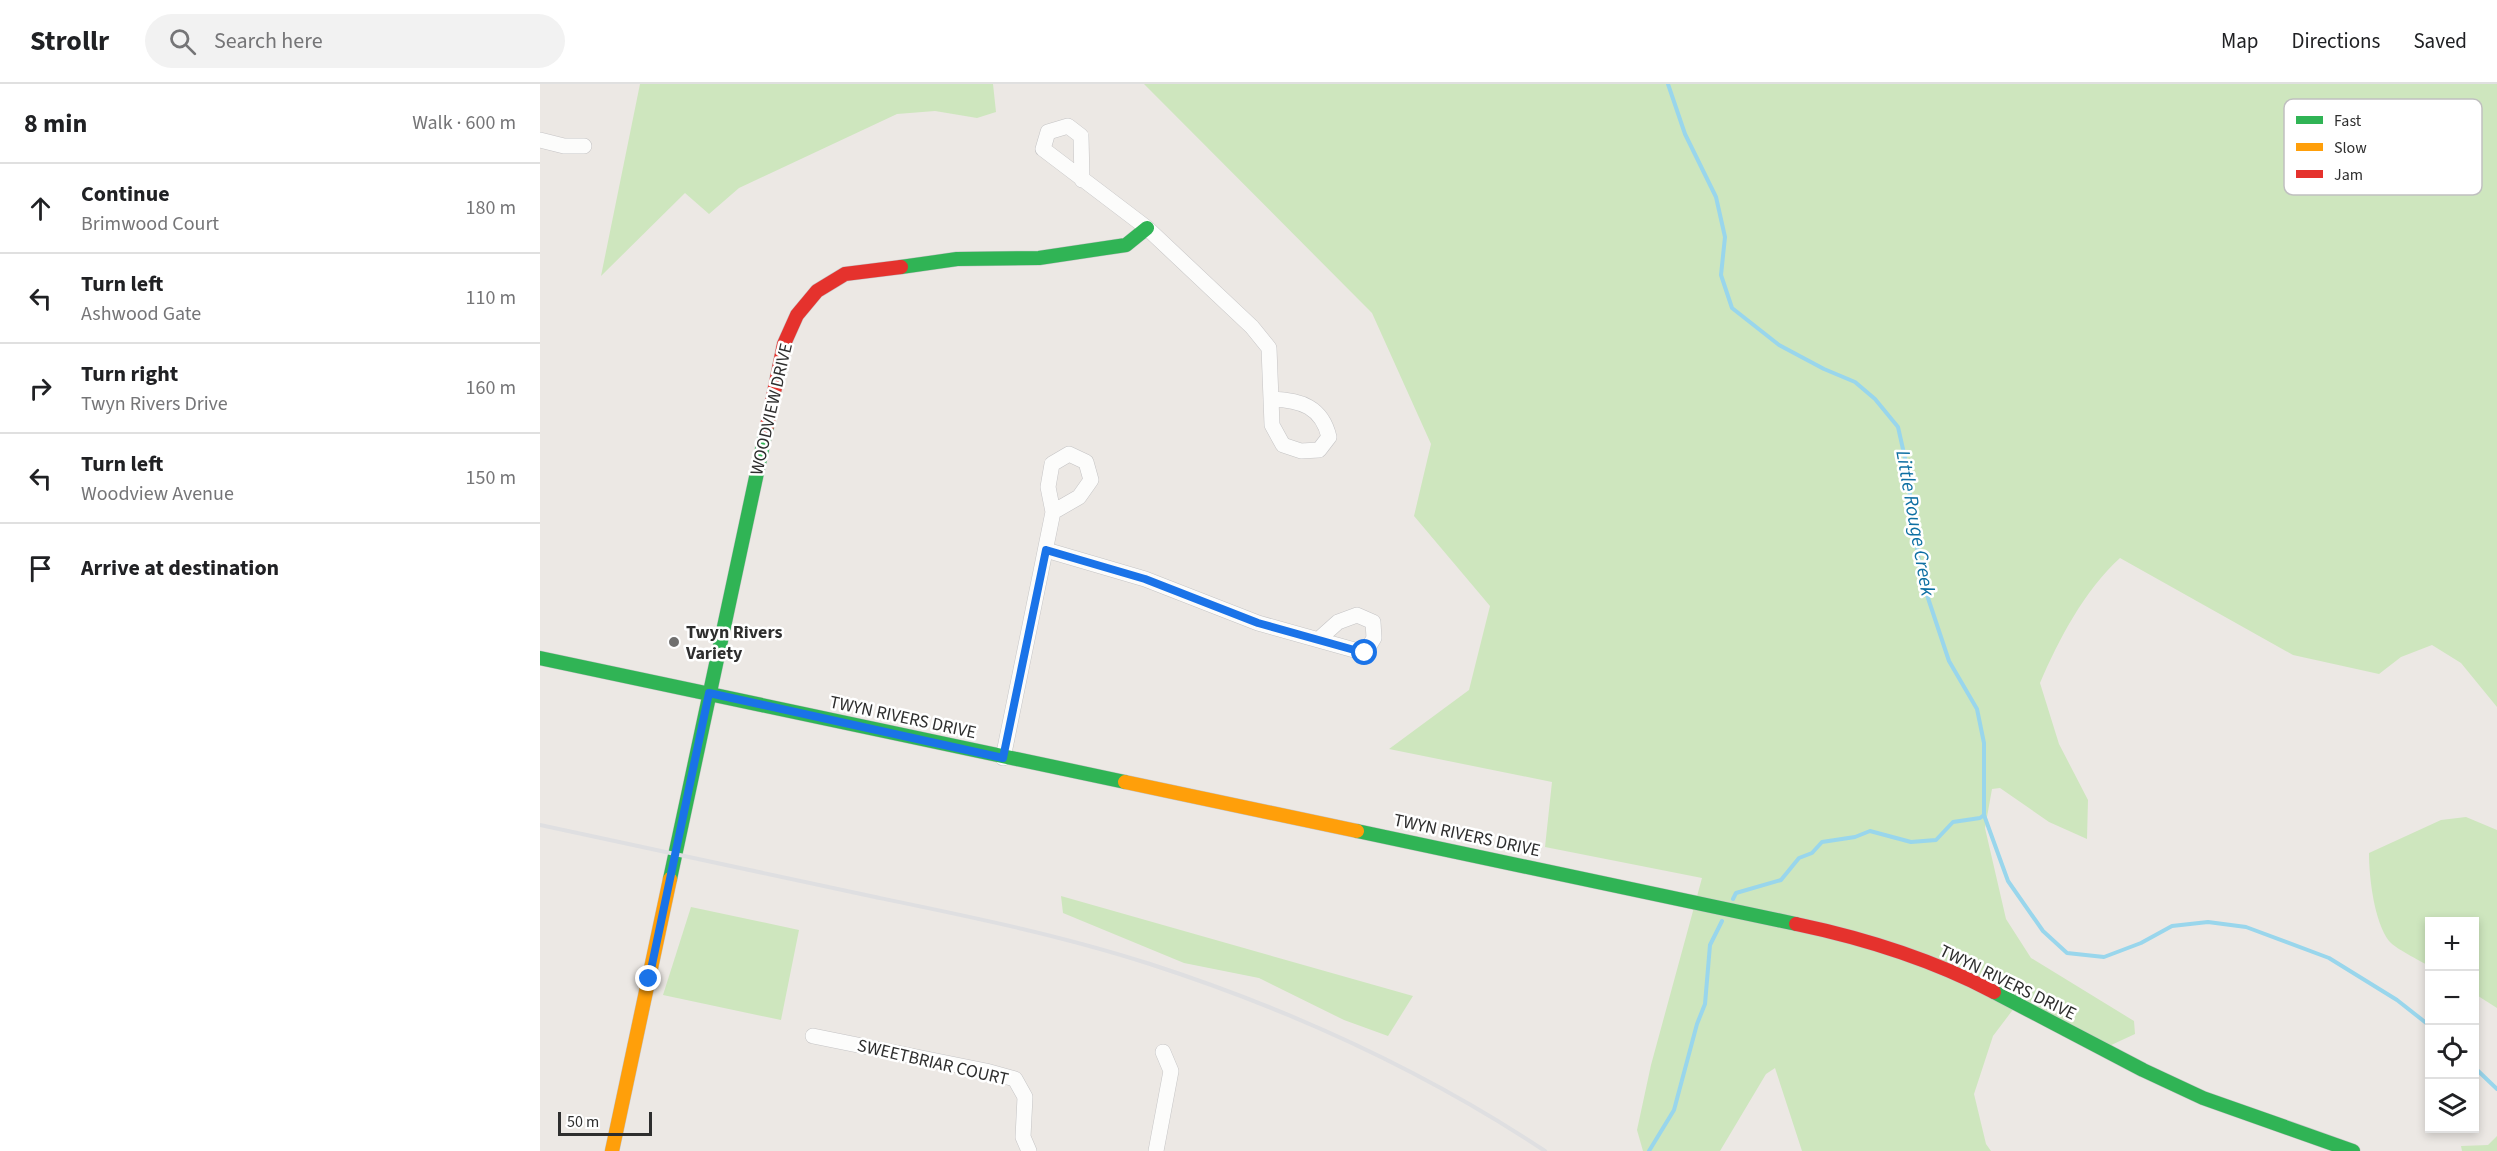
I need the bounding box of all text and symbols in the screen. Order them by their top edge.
search box [145,14,565,68]
text: Strollr [30,21,109,61]
icon: search [166,25,199,58]
text: Search here [214,25,323,57]
text: Map [2221,26,2259,56]
text: Directions [2292,26,2380,56]
text: Saved [2413,26,2467,56]
legend [2284,99,2482,195]
text: 8 min [24,105,87,142]
text: Walk · 600 m [412,109,516,137]
text: Fast [2334,110,2362,132]
text: Slow [2334,137,2367,159]
text: Jam [2334,164,2363,186]
text: Continue [81,178,170,210]
icon: ahead [24,192,57,225]
text: 180 m [466,194,516,222]
text: Brimwood Court [81,210,219,238]
text: Turn left [81,268,163,300]
icon: left [24,282,57,315]
text: 110 m [466,284,516,312]
text: Ashwood Gate [81,300,201,328]
street label: WOODVIEW DRIVE [744,341,799,478]
text: Turn right [81,358,178,390]
icon: right [24,372,57,405]
text: 160 m [466,374,516,402]
text: Twyn Rivers Drive [81,390,228,418]
text: Turn left [81,448,163,480]
water label: Little Rouge Creek [1888,448,1942,599]
icon: left [24,462,57,495]
text: 150 m [466,464,516,492]
text: Woodview Avenue [81,480,234,508]
icon: arrive [24,552,57,585]
text: Arrive at destination [81,552,279,584]
place label: Twyn Rivers Variety [685,620,782,666]
marker: Twyn Rivers Variety [667,635,681,649]
route start [1351,639,1377,665]
street label: TWYN RIVERS DRIVE [827,690,979,745]
street label: TWYN RIVERS DRIVE [1391,808,1543,863]
map controls [2425,917,2479,1133]
button: + [2425,917,2479,971]
street label: TWYN RIVERS DRIVE [1935,938,2080,1026]
route end [635,965,661,991]
button: − [2425,971,2479,1025]
button: locate [2425,1025,2479,1079]
street label: SWEETBRIAR COURT [855,1033,1011,1092]
button: layers [2425,1079,2479,1133]
scale bar [558,1109,652,1136]
text: 50 m [567,1111,599,1133]

